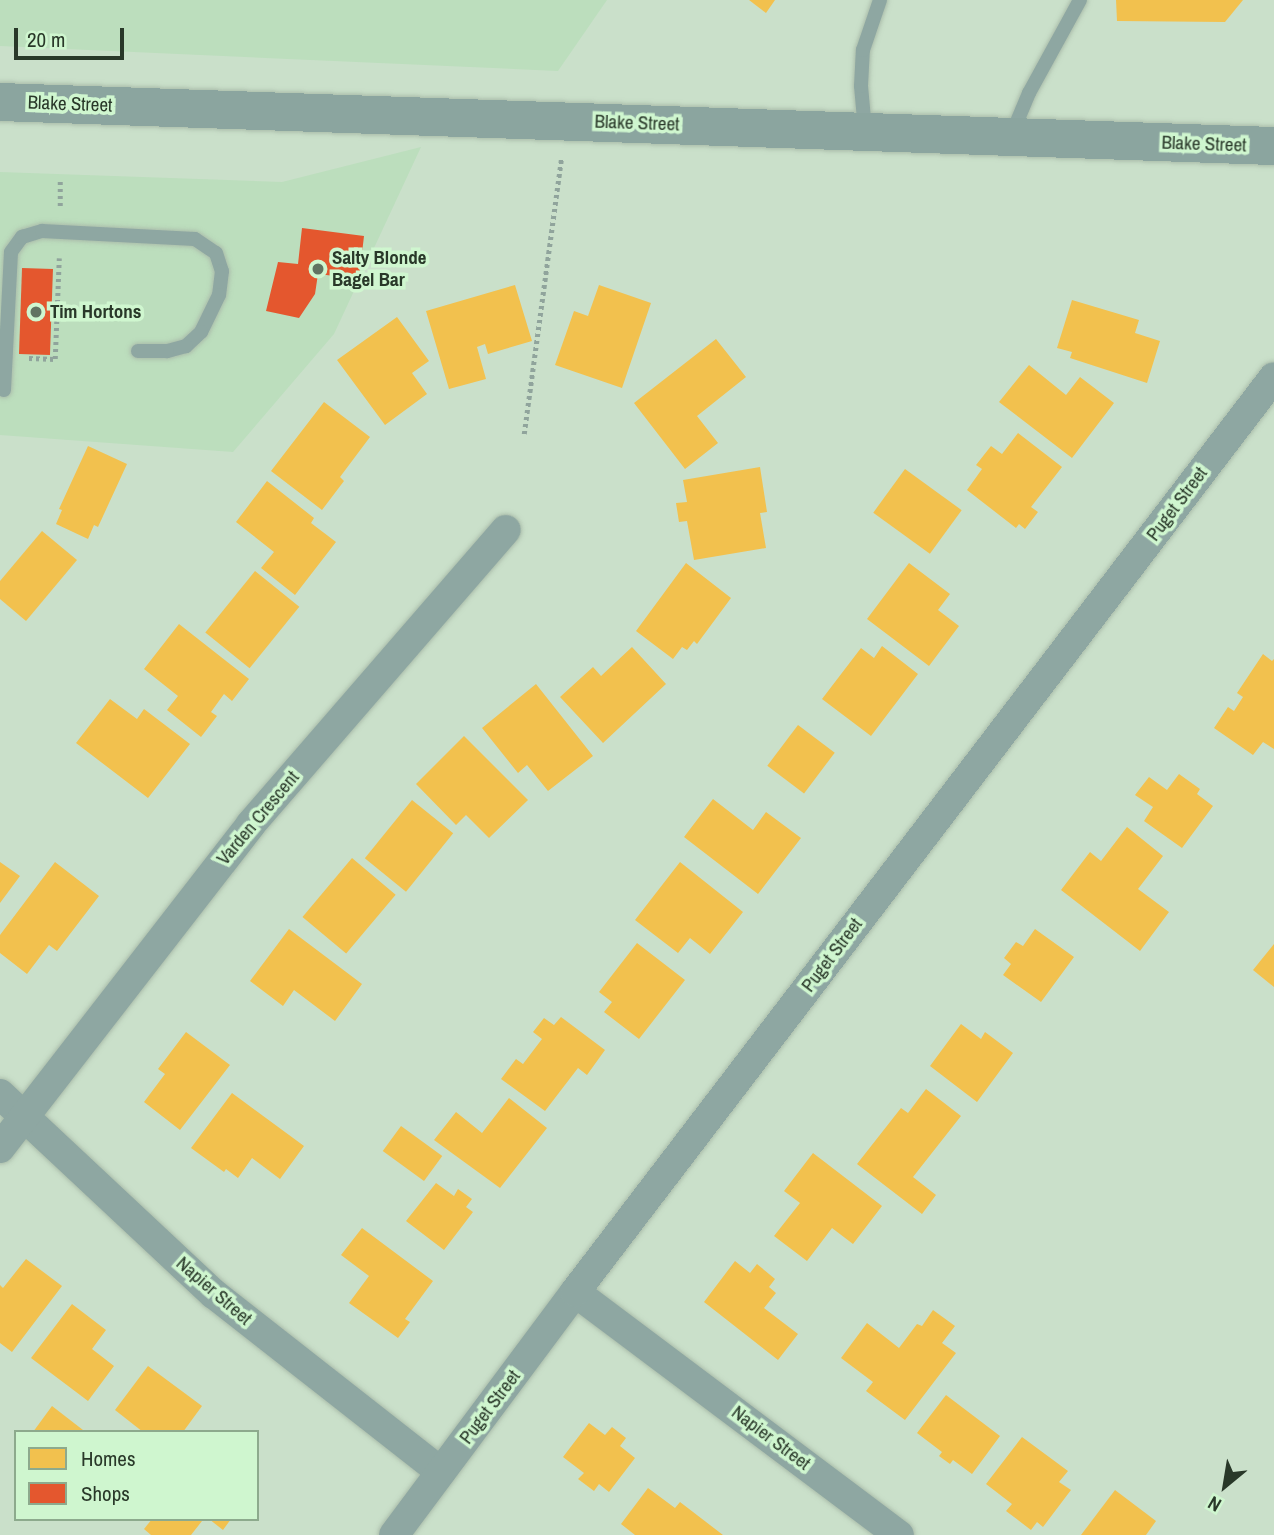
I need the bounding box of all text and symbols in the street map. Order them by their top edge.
scale bar [18,14,128,58]
text: 20 m [27,25,65,54]
street label: Blake Street [27,91,113,117]
street label: Blake Street [594,110,680,136]
street label: Blake Street [1161,131,1247,157]
place label: Salty Blonde Bagel Bar [332,247,426,291]
marker: Salty Blonde Bagel Bar [310,261,326,277]
place label: Tim Hortons [50,301,141,323]
marker: Tim Hortons [28,304,44,320]
street label: Puget Street [1142,463,1212,545]
street label: Varden Crescent [212,766,304,870]
street label: Puget Street [797,914,867,996]
street label: Napier Street [172,1252,256,1330]
street label: Puget Street [455,1366,525,1448]
street label: Napier Street [727,1401,815,1475]
legend [14,1430,259,1521]
text: Homes [81,1444,136,1473]
north arrow [1190,1451,1260,1521]
text: Shops [81,1479,130,1508]
text: N [1203,1490,1226,1518]

